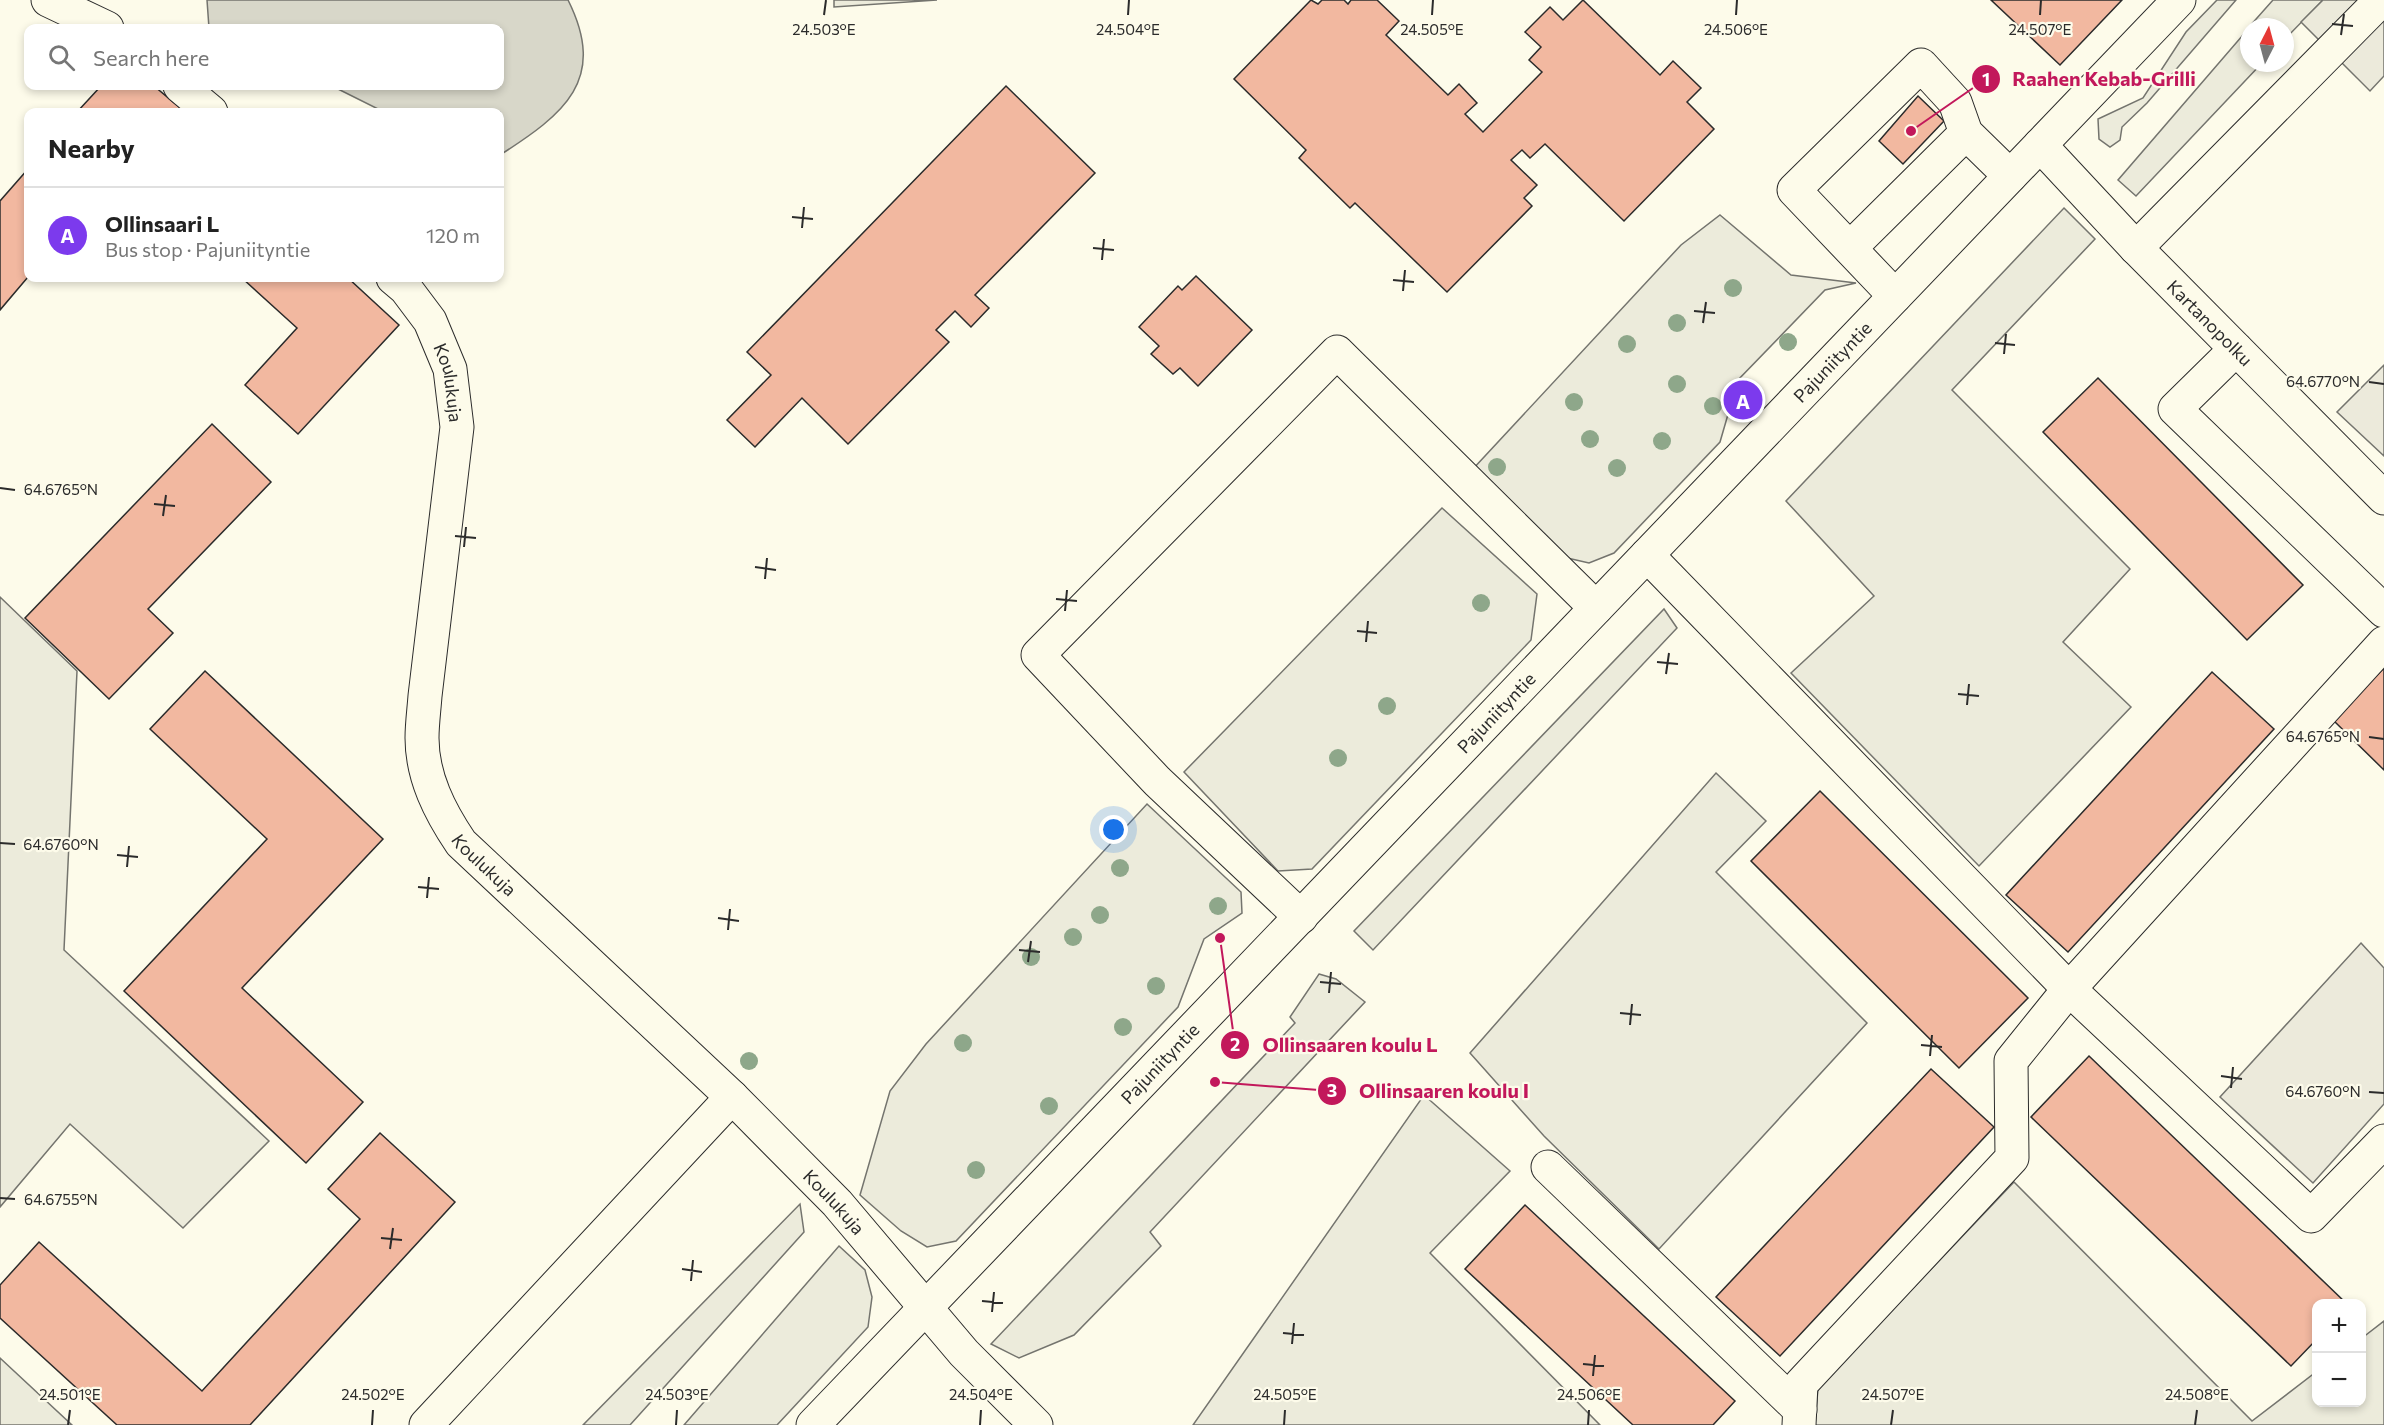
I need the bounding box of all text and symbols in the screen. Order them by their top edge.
north arrow [2240,18,2294,72]
text: 24.503°E [792,20,856,38]
text: 24.504°E [1096,20,1160,38]
text: 24.505°E [1400,20,1464,38]
text: 24.506°E [1704,20,1768,38]
text: 24.507°E [2009,20,2072,38]
search box [24,24,504,90]
icon: search [45,41,78,74]
text: Search here [93,44,209,71]
callout: Raahen Kebab-Grilli [1971,60,2208,98]
text: Raahen Kebab-Grilli [2012,66,2196,90]
text: 1 [1982,68,1990,90]
text: Nearby [48,132,135,163]
text: Ollinsaari L [105,210,219,237]
text: A [60,223,75,247]
text: 120 m [426,223,480,247]
text: Bus stop · Pajuniityntie [105,237,310,261]
street label: Kartanopolku [2163,275,2257,370]
street label: Pajuniityntie [1789,317,1876,407]
street label: Koulukuja [429,339,467,423]
text: 64.6770°N [2286,372,2360,390]
pin: A [1724,378,1762,422]
text: 64.6765°N [24,480,98,498]
street label: Pajuniityntie [1452,667,1540,757]
text: 64.6765°N [2286,727,2360,745]
your location [1099,815,1128,844]
street label: Koulukuja [447,830,521,900]
text: 64.6760°N [23,835,99,853]
street label: Pajuniityntie [1116,1018,1203,1108]
callout: Ollinsaaren koulu L [1220,1026,1449,1064]
text: Ollinsaaren koulu L [1262,1032,1438,1056]
text: 2 [1230,1033,1240,1055]
callout: Ollinsaaren koulu I [1317,1072,1540,1110]
text: Ollinsaaren koulu I [1359,1078,1529,1102]
text: 3 [1327,1079,1337,1101]
text: 64.6760°N [2285,1082,2361,1100]
street label: Koulukuja [799,1165,870,1239]
text: 64.6755°N [24,1190,98,1208]
map controls [2312,1299,2366,1407]
button: + [2312,1299,2366,1353]
button: − [2312,1353,2366,1407]
text: 24.501°E [39,1385,101,1403]
text: 24.502°E [341,1385,405,1403]
text: 24.503°E [645,1385,709,1403]
text: 24.504°E [949,1385,1013,1403]
text: 24.505°E [1253,1385,1317,1403]
text: 24.506°E [1557,1385,1621,1403]
text: 24.507°E [1862,1385,1925,1403]
text: 24.508°E [2165,1385,2229,1403]

